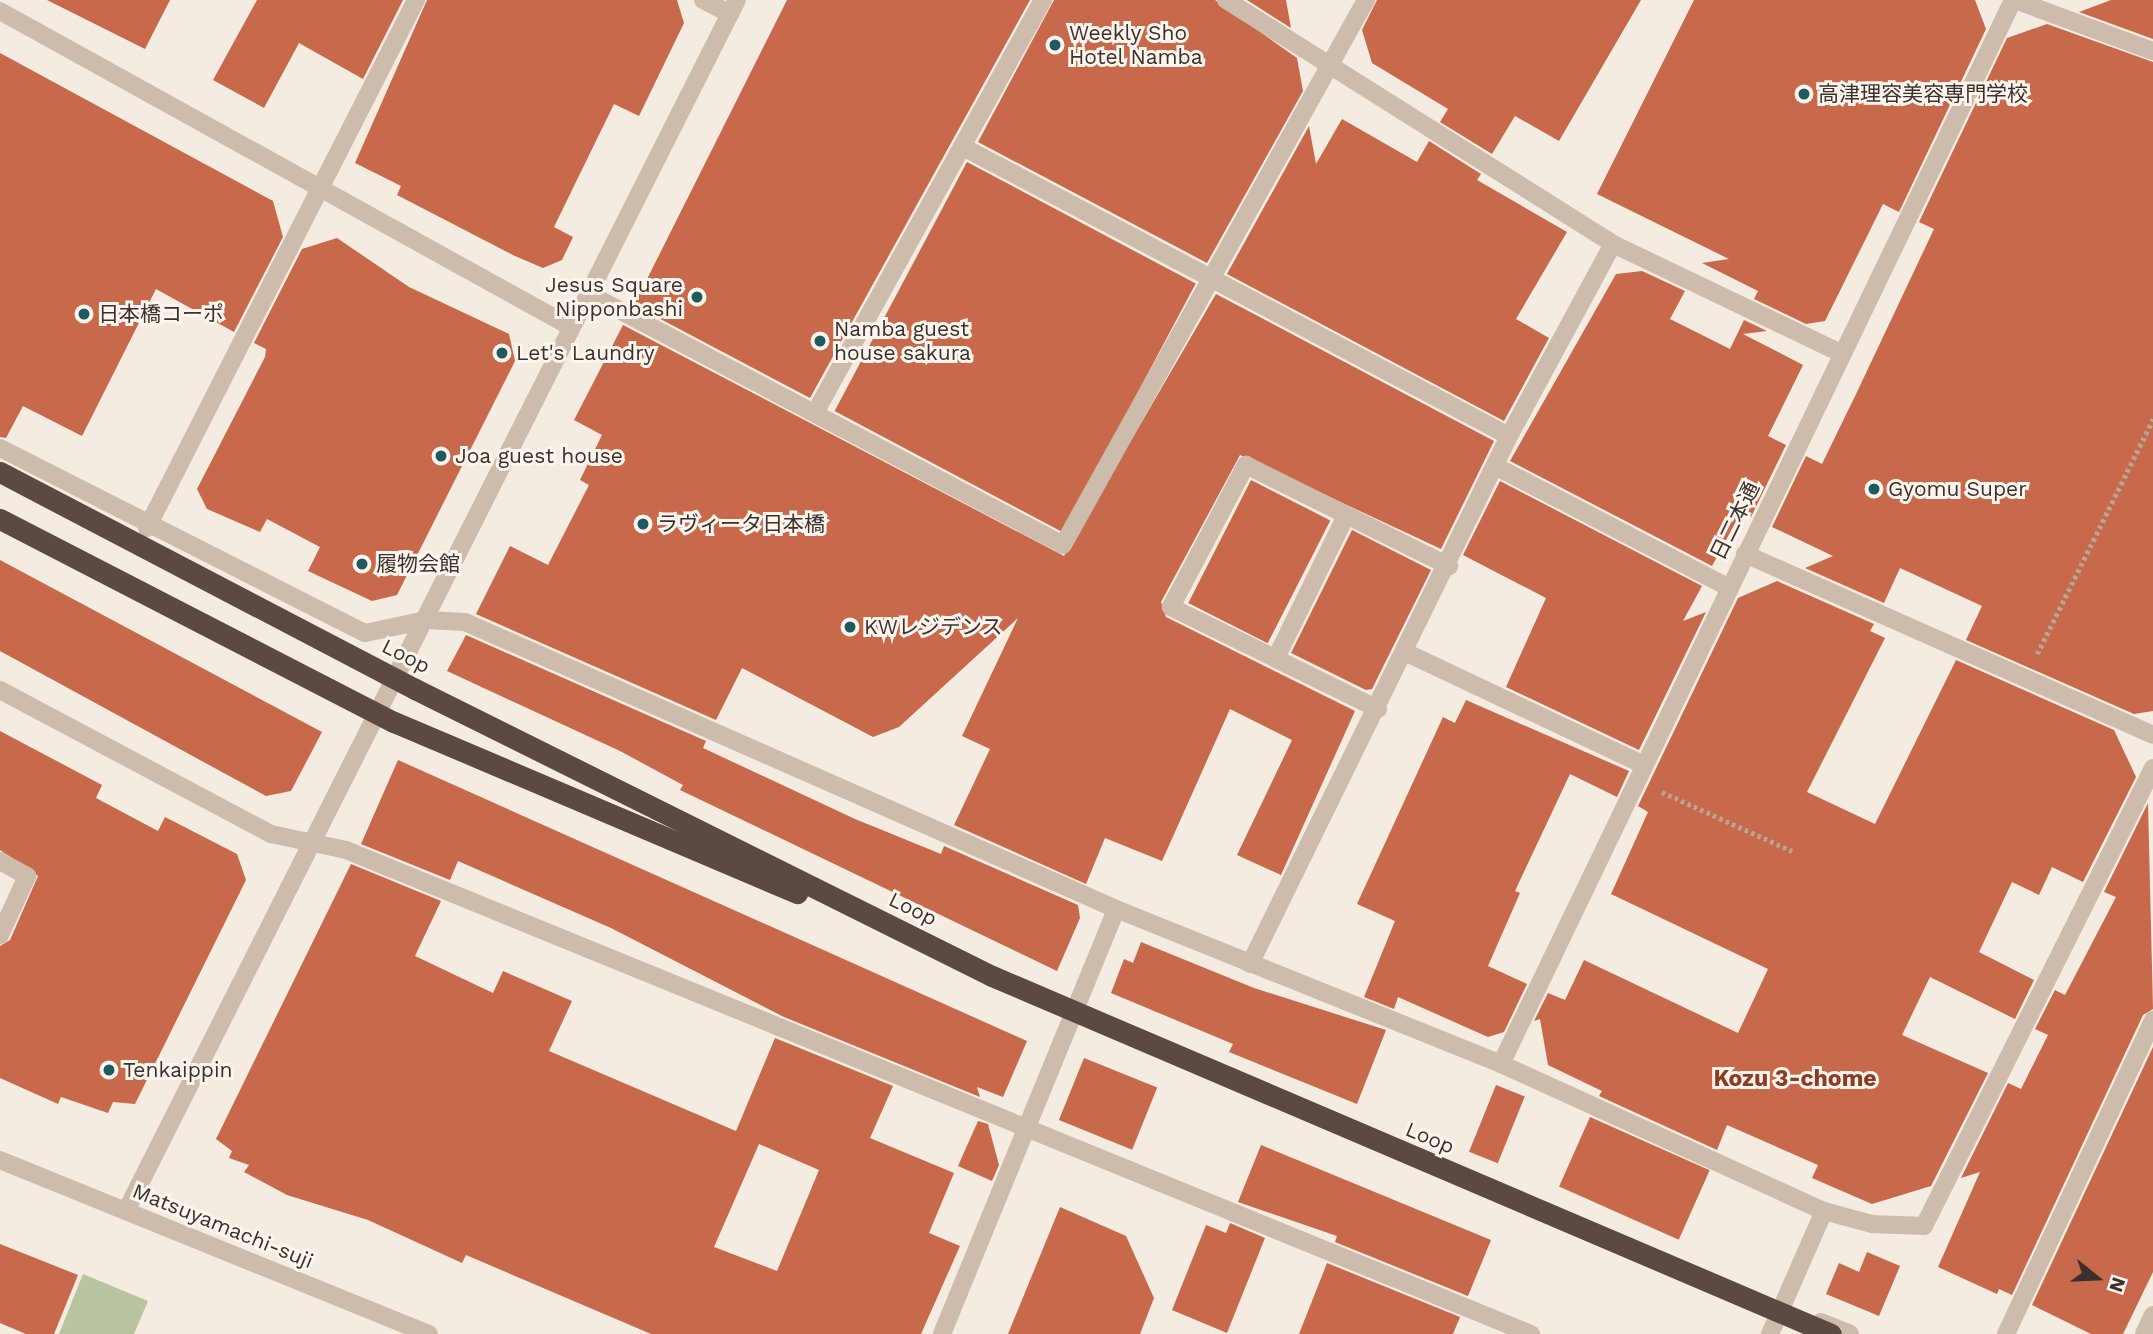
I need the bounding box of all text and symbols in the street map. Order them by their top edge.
place label: Weekly Sho Hotel Namba [1069,20,1203,70]
marker: Weekly Sho Hotel Namba [1047,37,1063,53]
place label: 高津理容美容専門学校 [1818,81,2028,107]
marker: 高津理容美容専門学校 [1796,86,1812,102]
place label: Jesus Square Nipponbashi [545,272,683,322]
marker: Jesus Square Nipponbashi [689,289,705,305]
place label: 日本橋コーポ [98,301,224,327]
marker: 日本橋コーポ [76,306,92,322]
place label: Namba guest house sakura [834,316,971,366]
marker: Namba guest house sakura [812,333,828,349]
place label: Let's Laundry [516,340,655,366]
marker: Let's Laundry [494,345,510,361]
place label: Joa guest house [455,443,623,469]
marker: Joa guest house [433,448,449,464]
place label: Gyomu Super [1888,476,2027,502]
street label: 日二本通 [1705,478,1765,564]
marker: Gyomu Super [1866,481,1882,497]
place label: ラヴィータ日本橋 [657,511,825,537]
marker: ラヴィータ日本橋 [635,516,651,532]
place label: 履物会館 [376,551,460,577]
marker: 履物会館 [354,556,370,572]
place label: KWレジデンス [864,614,1003,640]
marker: KWレジデンス [842,619,858,635]
street label: Loop [378,633,434,679]
street label: Loop [885,887,941,931]
place label: Tenkaippin [123,1057,233,1083]
marker: Tenkaippin [101,1062,117,1078]
district label: Kozu 3-chome [1713,1065,1877,1093]
street label: Loop [1402,1117,1458,1159]
street label: Matsuyamachi-suji [129,1178,317,1274]
north arrow [2062,1243,2132,1313]
text: N [2104,1274,2131,1295]

